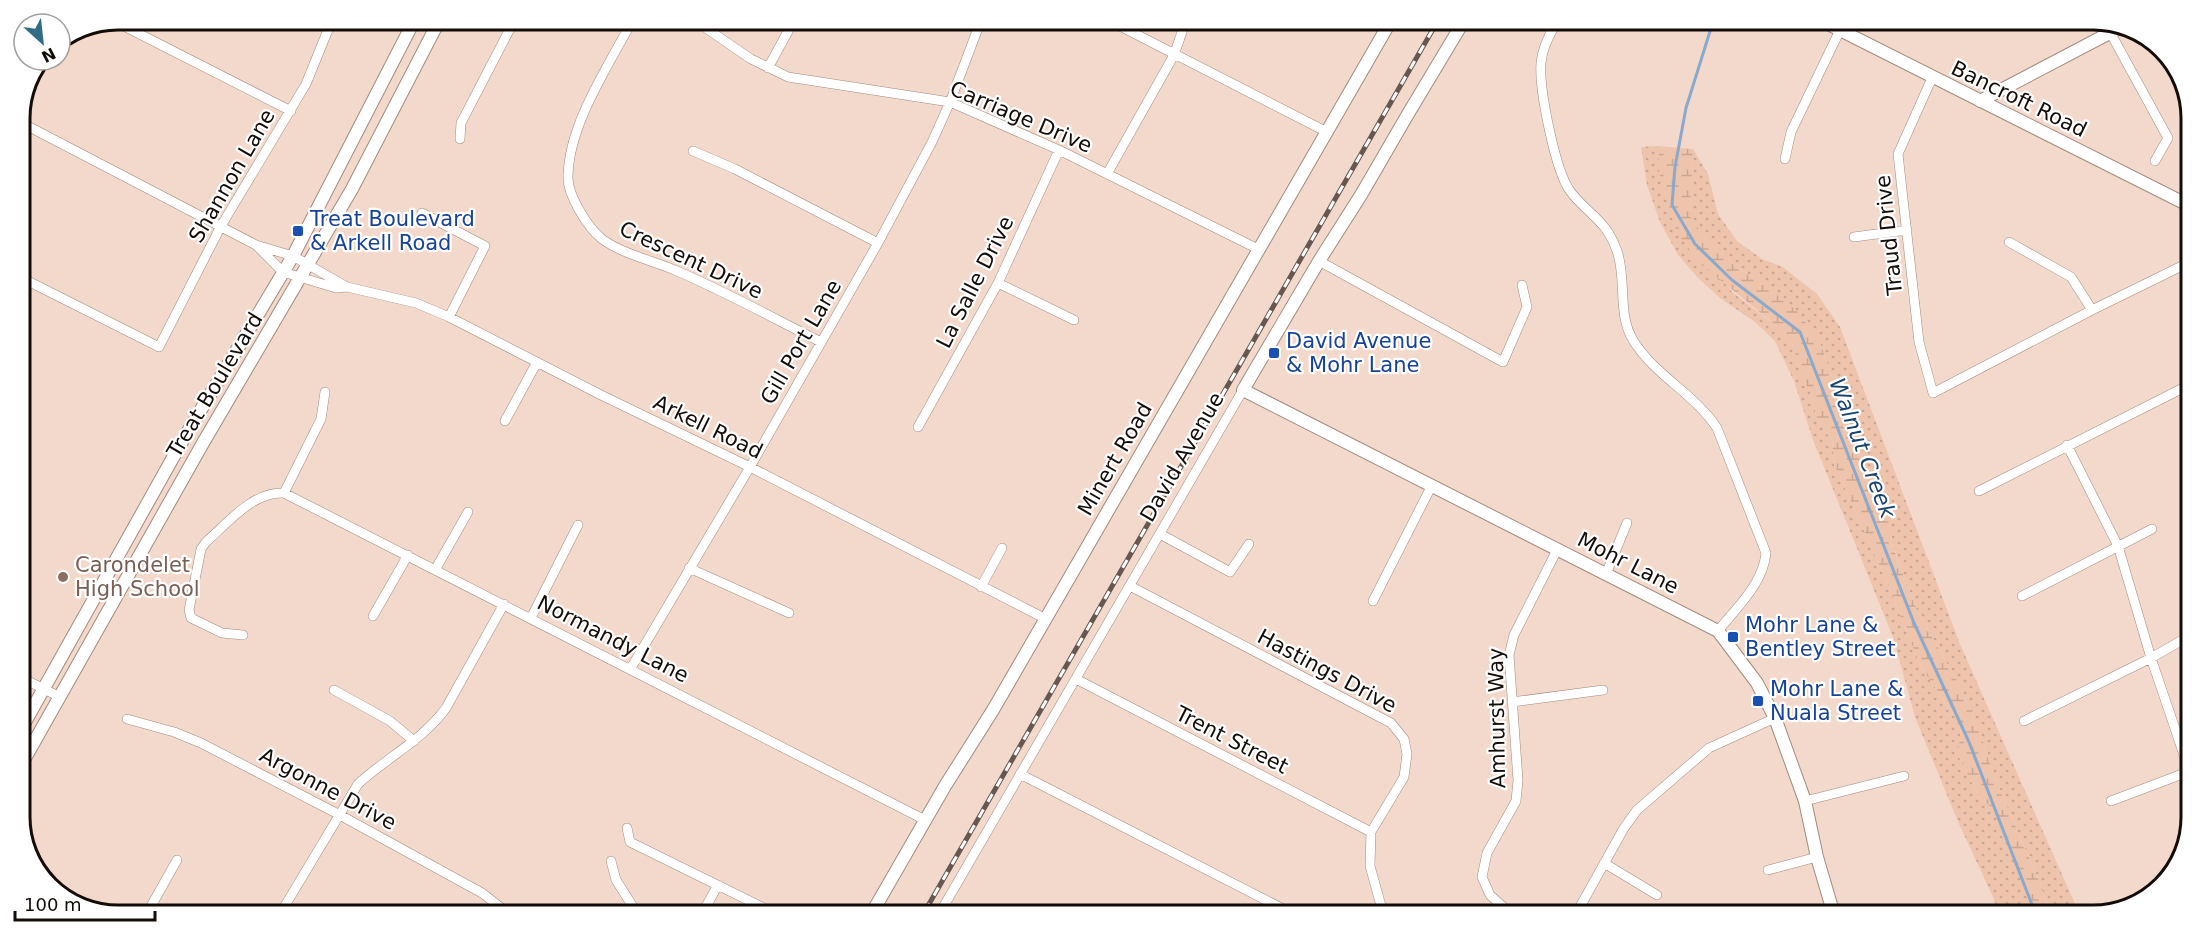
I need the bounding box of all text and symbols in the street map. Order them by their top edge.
north arrow [12,12,72,72]
text: N [38,43,59,66]
street label: Bancroft Road [1947,56,2091,142]
street label: Carriage Drive [946,76,1096,158]
street label: Shannon Lane [184,105,280,247]
street label: Traud Drive [1871,174,1907,297]
place label: Treat Boulevard & Arkell Road [309,207,475,255]
street label: La Salle Drive [931,212,1019,352]
street label: Crescent Drive [616,216,766,304]
marker: Treat Boulevard & Arkell Road [291,224,305,238]
street label: Gill Port Lane [756,276,846,408]
street label: Treat Boulevard [162,308,268,463]
place label: David Avenue & Mohr Lane [1286,329,1431,377]
marker: David Avenue & Mohr Lane [1267,346,1281,360]
water label: Walnut Creek [1824,375,1901,523]
street label: David Avenue [1135,388,1229,526]
street label: Arkell Road [650,390,766,464]
street label: Minert Road [1073,398,1157,520]
street label: Mohr Lane [1573,527,1683,599]
place label: Carondelet High School [75,553,200,601]
marker: Carondelet High School [56,570,70,584]
street label: Normandy Lane [533,590,693,688]
place label: Mohr Lane & Bentley Street [1745,613,1896,661]
street label: Hastings Drive [1253,624,1401,718]
marker: Mohr Lane & Bentley Street [1726,630,1740,644]
street label: Amhurst Way [1484,647,1510,789]
place label: Mohr Lane & Nuala Street [1770,677,1903,725]
marker: Mohr Lane & Nuala Street [1751,694,1765,708]
street label: Trent Street [1171,701,1292,779]
street label: Argonne Drive [256,743,400,835]
scale bar [15,884,154,922]
text: 100 m [24,894,82,915]

